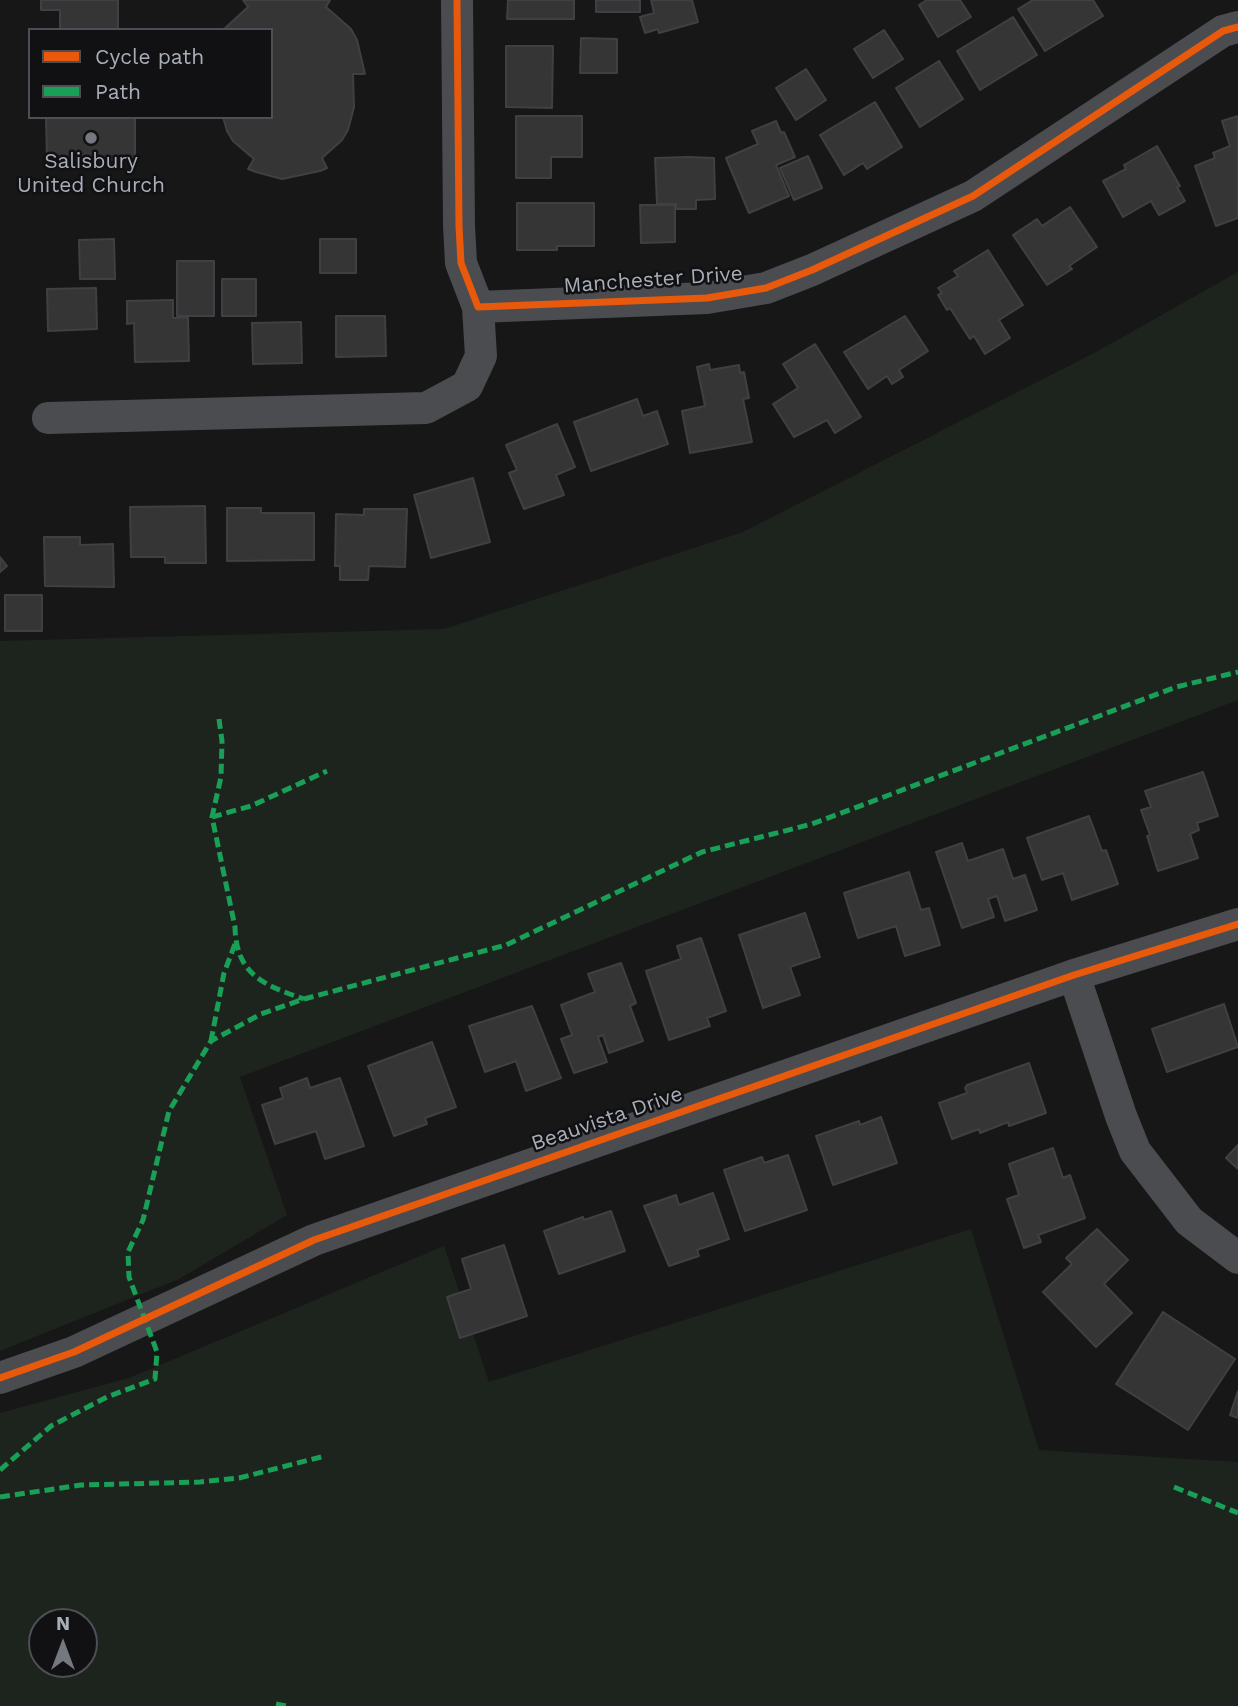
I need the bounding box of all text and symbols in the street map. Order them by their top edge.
legend [28,28,273,119]
text: Cycle path [95,44,204,69]
text: Path [95,79,141,104]
marker: Salisbury United Church [83,130,99,146]
place label: Salisbury United Church [17,149,165,199]
street label: Manchester Drive [563,261,743,299]
street label: Beauvista Drive [528,1081,686,1157]
north arrow [28,1608,98,1678]
text: N [56,1612,70,1635]

